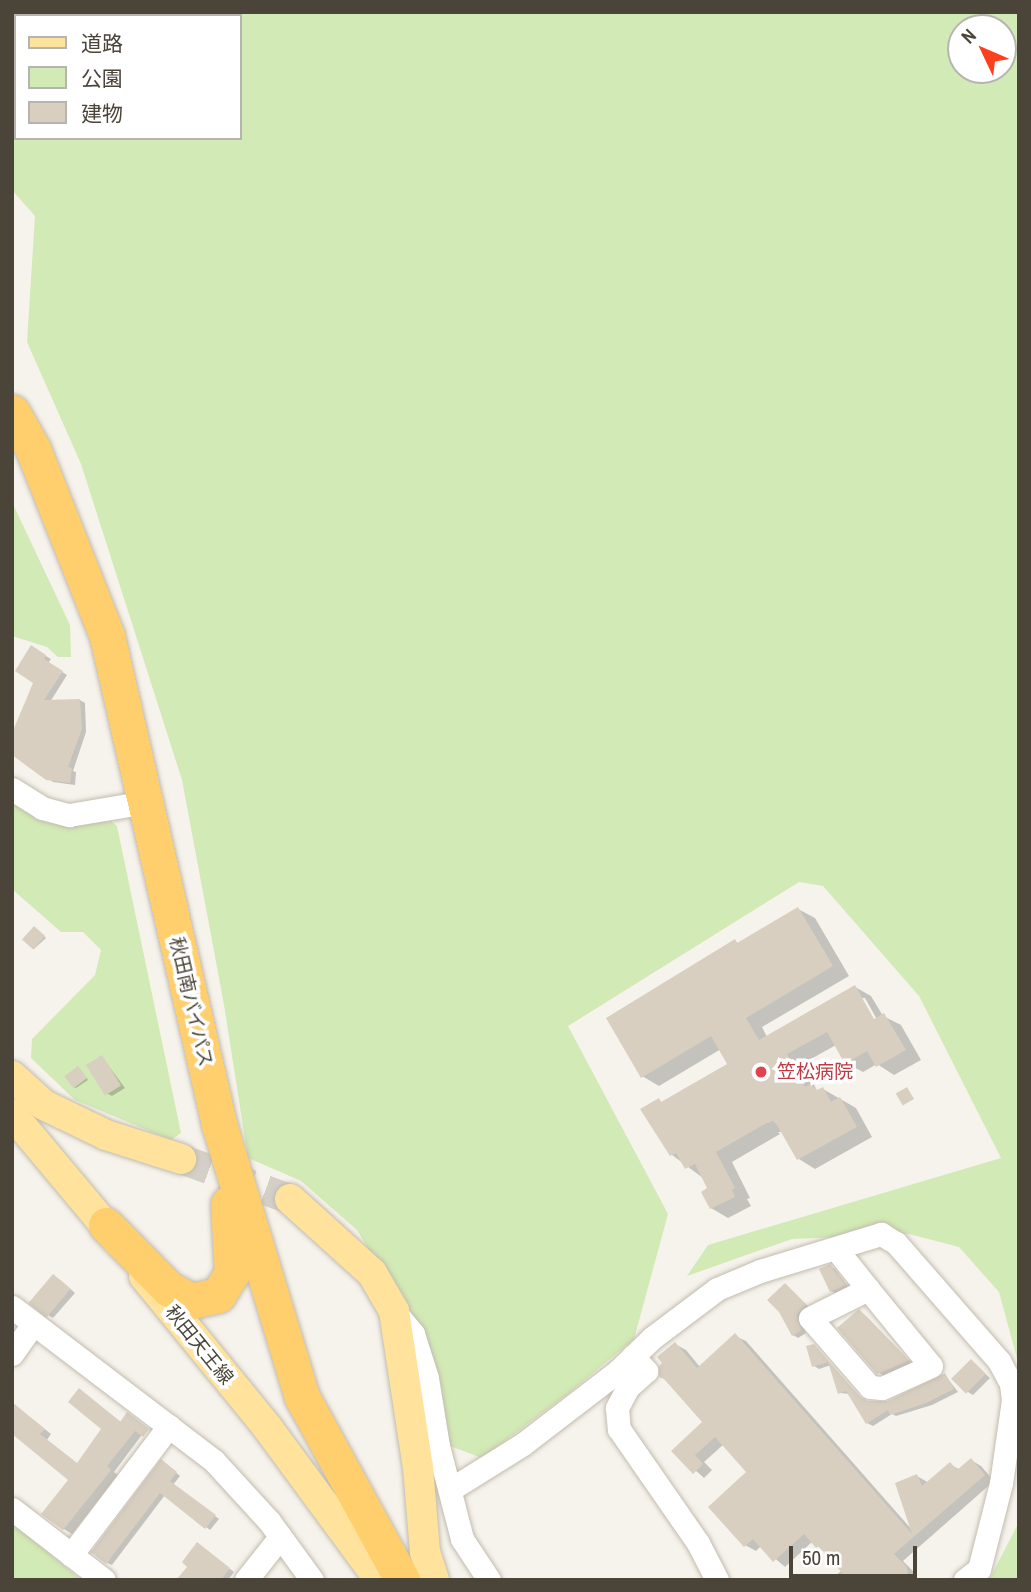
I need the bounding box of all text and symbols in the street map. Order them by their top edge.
legend [14,14,242,140]
north arrow [947,14,1017,84]
text: N [955,23,982,49]
text: 道路 [81,29,123,58]
text: 公園 [81,64,123,93]
text: 建物 [81,99,123,128]
street label: 秋田南バイパス [165,935,217,1069]
place label: 笠松病院 [777,1061,853,1083]
marker: 笠松病院 [751,1062,771,1082]
street label: 秋田天王線 [160,1301,238,1389]
scale bar [793,1532,921,1576]
text: 50 m [802,1543,840,1572]

